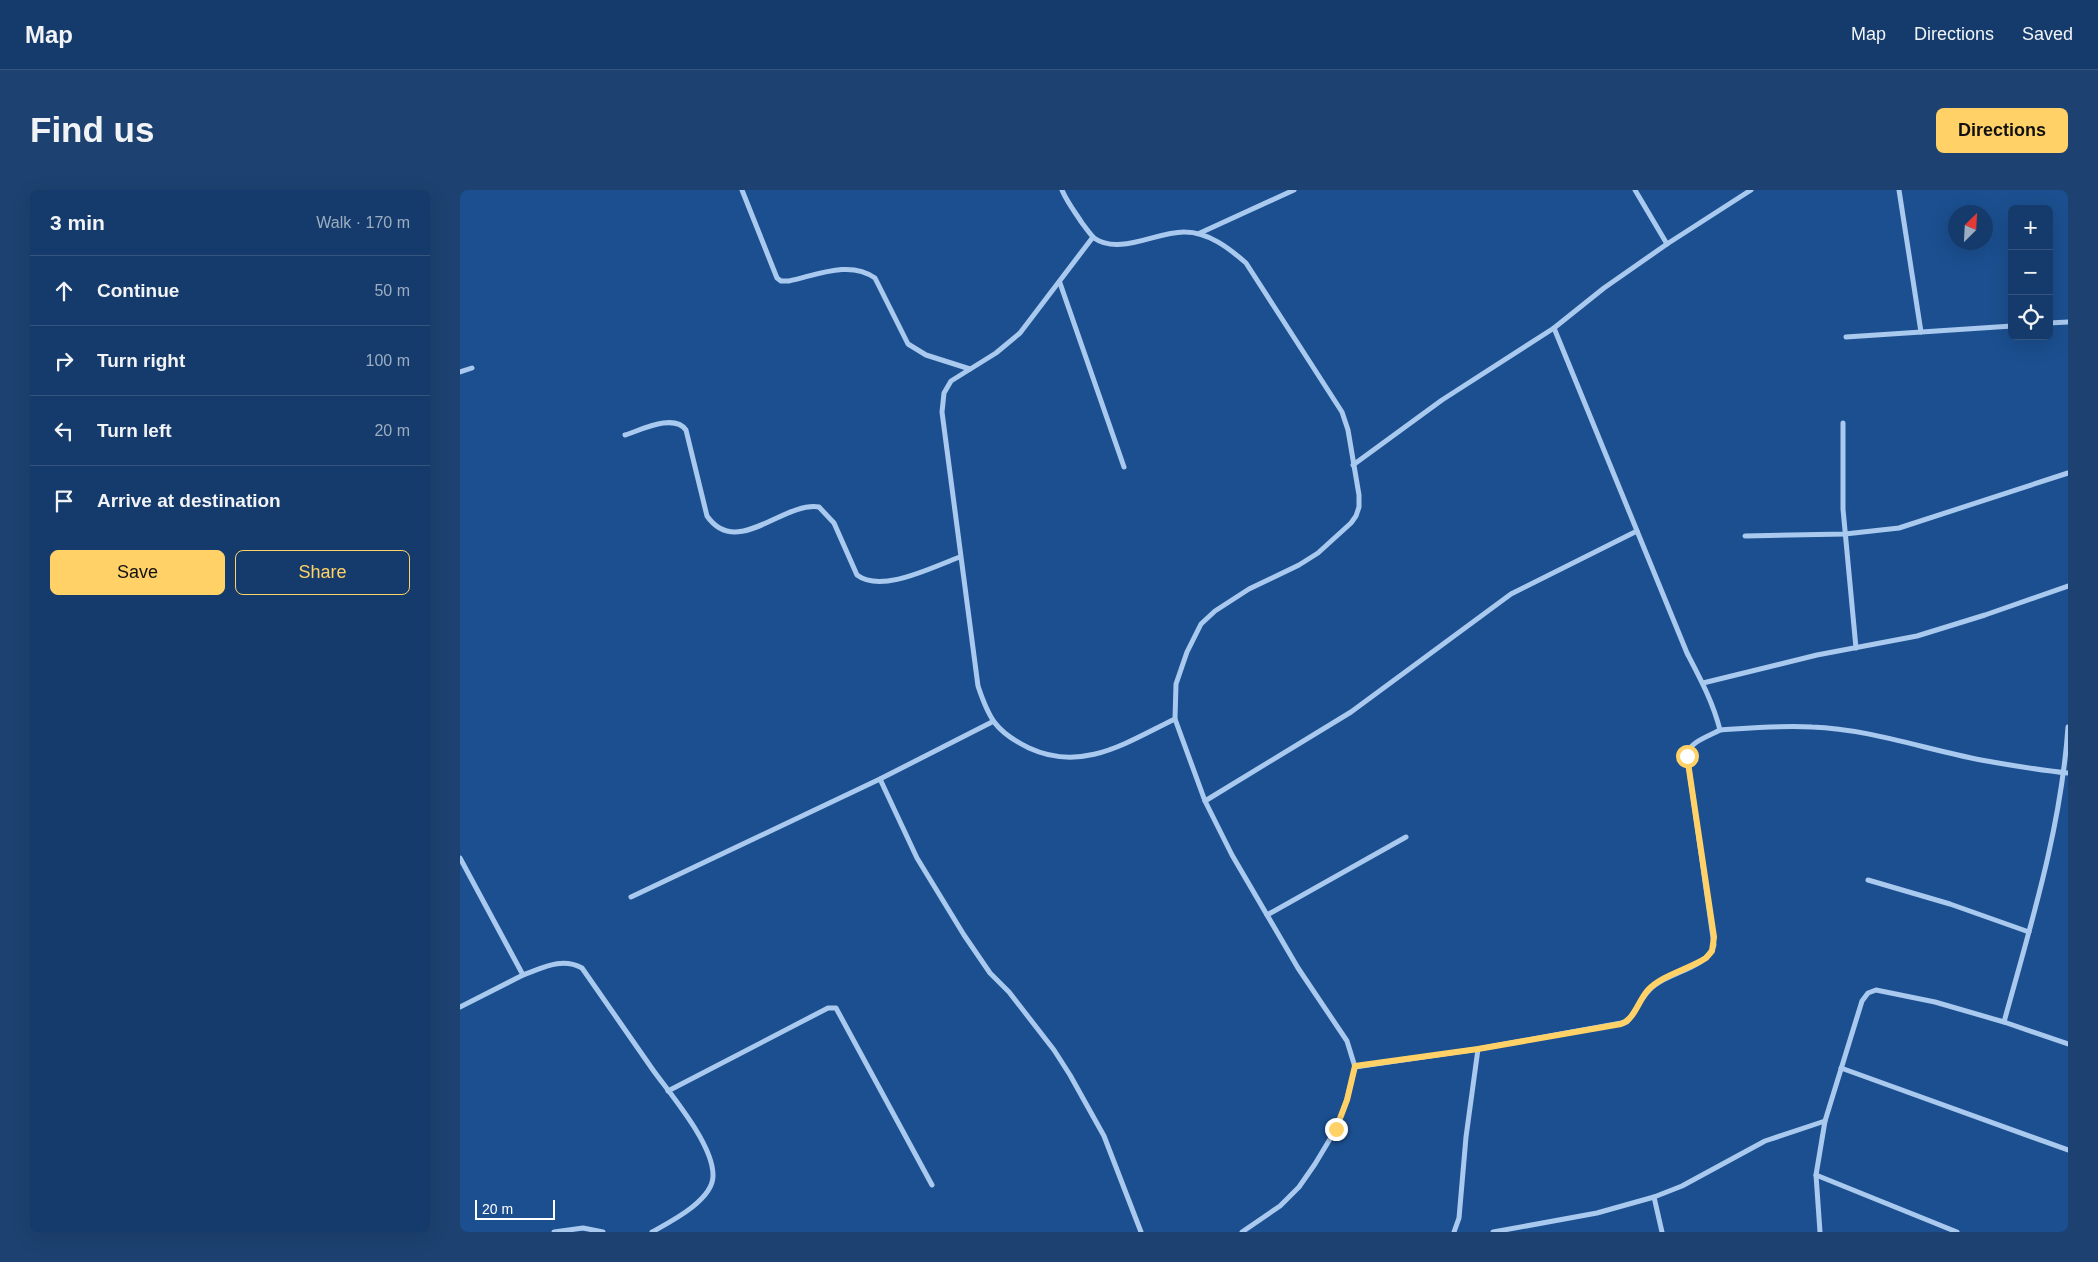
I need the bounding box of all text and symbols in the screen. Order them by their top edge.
text: Map [25,21,73,48]
text: Map [1851,24,1886,44]
text: Directions [1914,24,1994,44]
text: Saved [2022,24,2073,44]
button: Directions [1936,108,2068,153]
text: Find us [30,110,154,149]
north arrow [1948,205,1993,250]
map controls [2008,205,2053,340]
button: + [2008,205,2053,250]
text: 3 min [50,211,105,234]
text: Walk · 170 m [316,214,410,231]
button: − [2008,250,2053,295]
icon: ahead [50,277,78,305]
text: Continue [97,280,179,301]
text: 50 m [374,282,410,299]
button: locate [2008,295,2053,340]
icon: right [50,347,78,375]
text: Turn right [97,350,185,371]
text: 100 m [366,352,410,369]
icon: left [50,417,78,445]
text: Turn left [97,420,172,441]
text: 20 m [374,422,410,439]
icon: arrive [50,487,78,515]
text: Arrive at destination [97,490,281,511]
button: Save [50,550,225,595]
button: Share [235,550,410,595]
route start [1676,745,1699,768]
route end [1325,1118,1348,1141]
scale bar [475,1197,555,1220]
text: 20 m [482,1201,513,1217]

